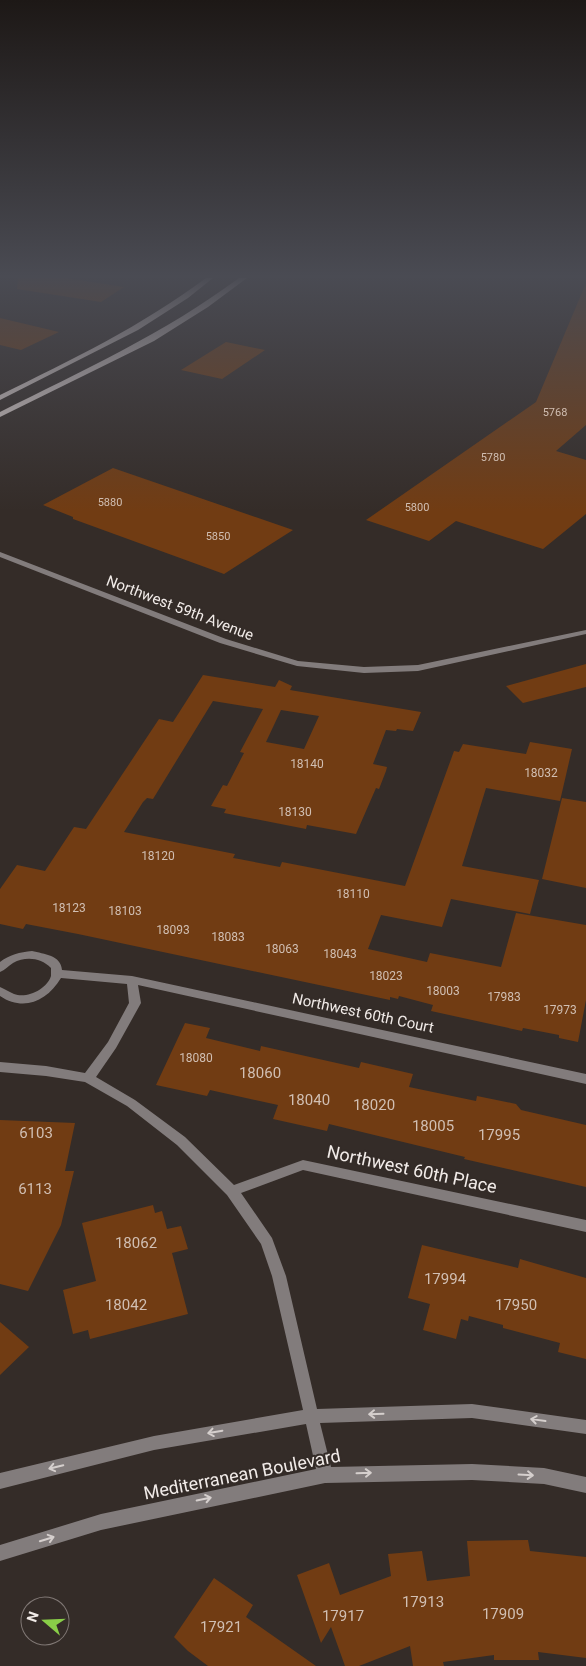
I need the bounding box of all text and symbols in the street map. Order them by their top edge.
house number: 5768 [543,406,567,419]
house number: 5780 [481,451,505,464]
house number: 5880 [98,496,122,509]
house number: 5800 [405,501,429,514]
house number: 5850 [206,530,230,543]
street label: Northwest 59th Avenue [104,572,256,644]
house number: 18140 [290,757,324,771]
house number: 18032 [524,766,558,780]
house number: 18130 [278,805,312,819]
house number: 18120 [141,849,175,863]
house number: 18110 [336,887,370,901]
house number: 18123 [52,901,86,915]
house number: 18103 [108,904,142,918]
house number: 18093 [156,923,190,937]
house number: 18083 [211,930,245,944]
house number: 18063 [265,942,299,956]
house number: 18043 [323,947,357,961]
house number: 18023 [369,969,403,983]
house number: 18003 [426,984,460,998]
street label: Northwest 60th Court [291,989,435,1037]
house number: 17983 [487,990,521,1004]
house number: 17973 [543,1003,577,1017]
house number: 18080 [179,1051,213,1065]
house number: 18060 [239,1064,281,1082]
house number: 18040 [288,1091,330,1109]
house number: 18020 [353,1096,395,1114]
house number: 18005 [412,1117,454,1135]
house number: 6103 [19,1124,53,1142]
house number: 17995 [478,1126,520,1144]
street label: Northwest 60th Place [325,1141,499,1197]
house number: 6113 [18,1180,52,1198]
house number: 18062 [115,1234,157,1252]
house number: 17994 [424,1270,467,1288]
house number: 18042 [105,1296,147,1314]
house number: 17950 [495,1296,537,1314]
one-way arrow [368,1409,384,1418]
one-way arrow [530,1415,546,1425]
one-way arrow [207,1428,223,1438]
street label: Mediterranean Boulevard [142,1445,342,1503]
one-way arrow [49,1463,65,1472]
one-way arrow [356,1468,372,1478]
one-way arrow [518,1471,534,1480]
one-way arrow [196,1494,212,1503]
one-way arrow [38,1533,54,1543]
house number: 17913 [402,1593,444,1611]
north arrow [20,1596,70,1646]
house number: 17909 [482,1605,524,1623]
house number: 17917 [322,1607,364,1625]
text: N [24,1609,42,1624]
house number: 17921 [200,1618,242,1636]

